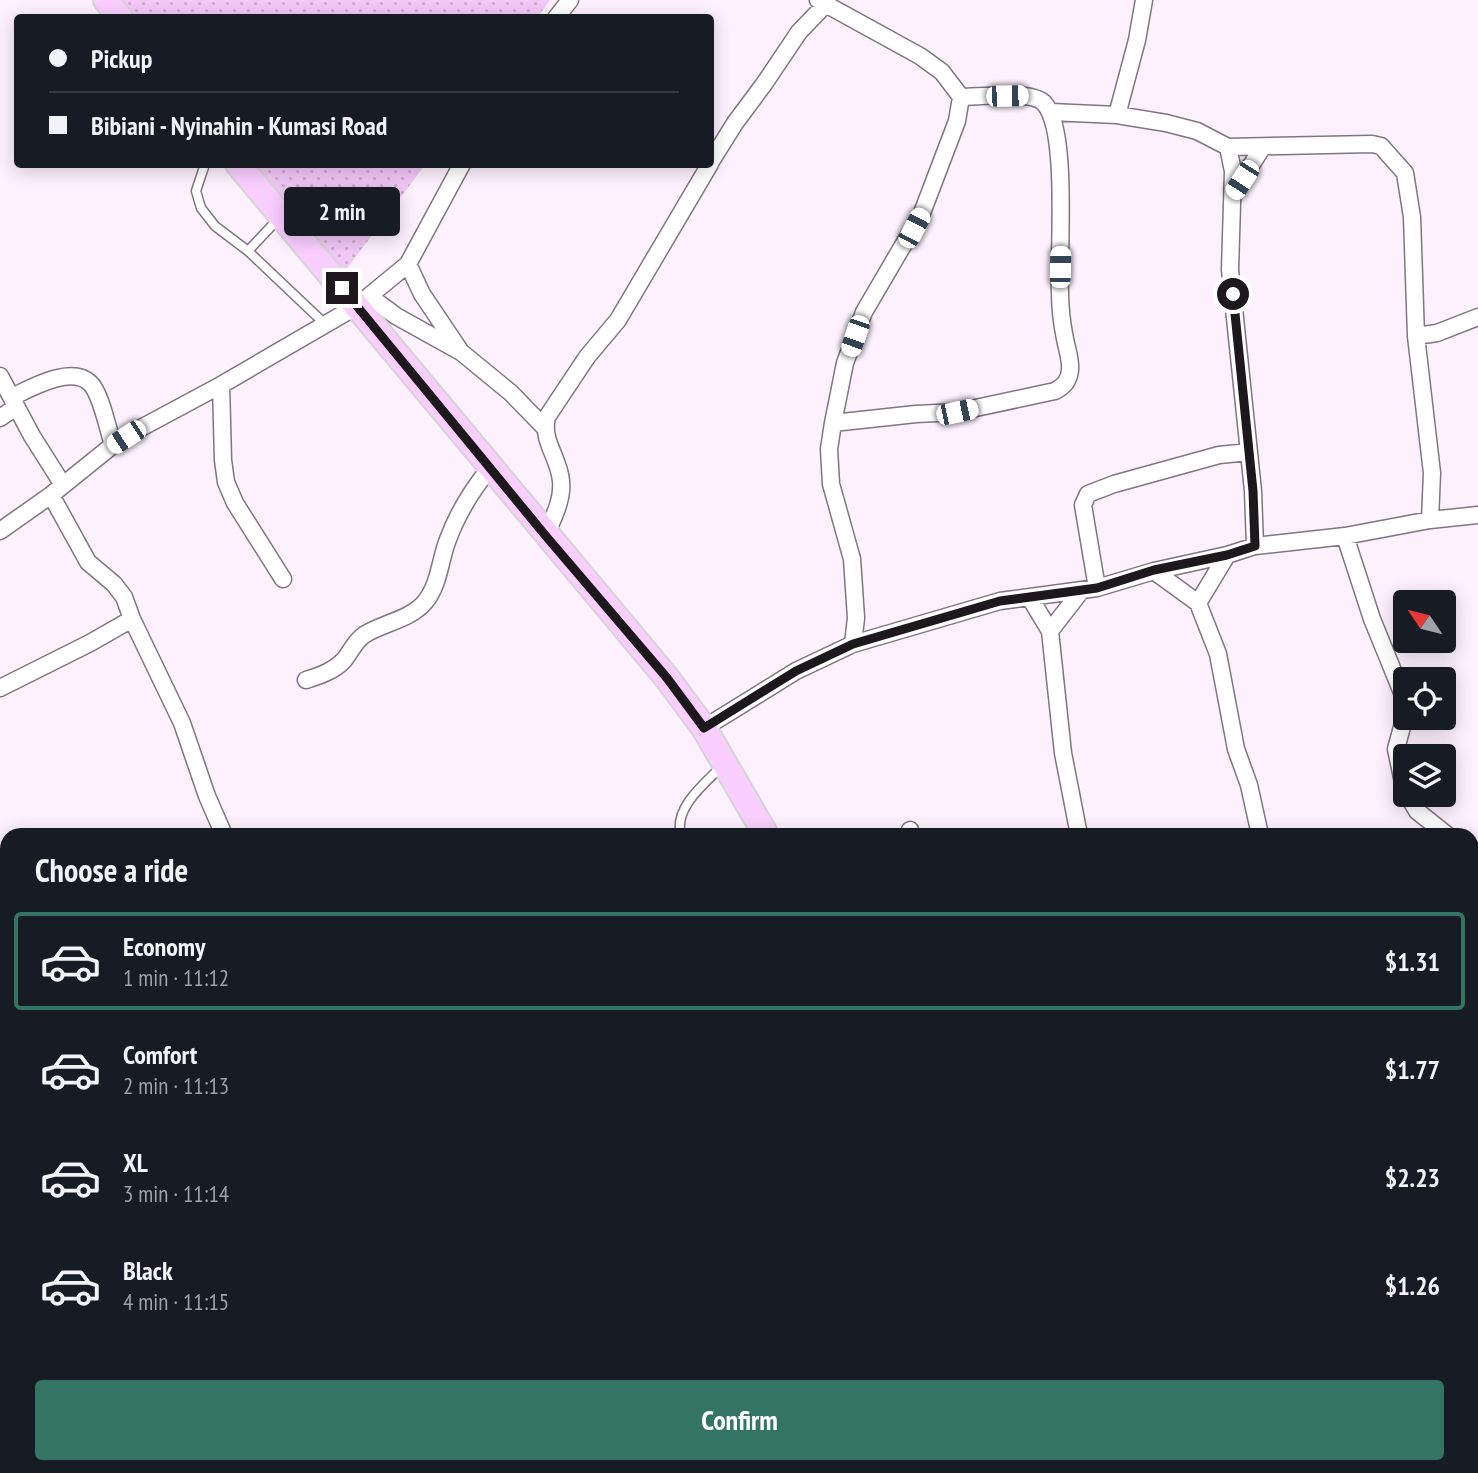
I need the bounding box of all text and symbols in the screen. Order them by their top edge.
text: Pickup [91,42,152,75]
car [986,85,1029,107]
text: Bibiani - Nyinahin - Kumasi Road [91,109,387,142]
car [1222,157,1263,203]
callout: 2 min [284,187,400,236]
text: 2 min [319,197,365,226]
car [895,205,934,251]
car [1050,246,1071,288]
route end [326,272,358,304]
route start [1217,278,1249,310]
car [839,313,872,359]
car [935,397,980,427]
car [103,417,150,457]
north arrow [1393,590,1456,653]
map controls [1393,590,1456,807]
button: locate [1393,667,1456,730]
button: layers [1393,744,1456,807]
text: Choose a ride [35,849,188,891]
icon: car [39,930,102,993]
text: Economy [123,930,205,963]
text: $1.31 [1385,945,1440,978]
text: 1 min · 11:12 [123,963,229,992]
icon: car [39,1038,102,1101]
text: Comfort [123,1038,197,1071]
text: $1.77 [1385,1053,1440,1086]
text: 2 min · 11:13 [123,1071,229,1100]
icon: car [39,1146,102,1209]
text: XL [123,1146,148,1179]
text: $2.23 [1385,1161,1440,1194]
text: 3 min · 11:14 [123,1179,229,1208]
icon: car [39,1254,102,1317]
text: Black [123,1254,173,1287]
text: $1.26 [1385,1269,1440,1302]
text: 4 min · 11:15 [123,1287,229,1316]
button: Confirm [35,1380,1444,1460]

